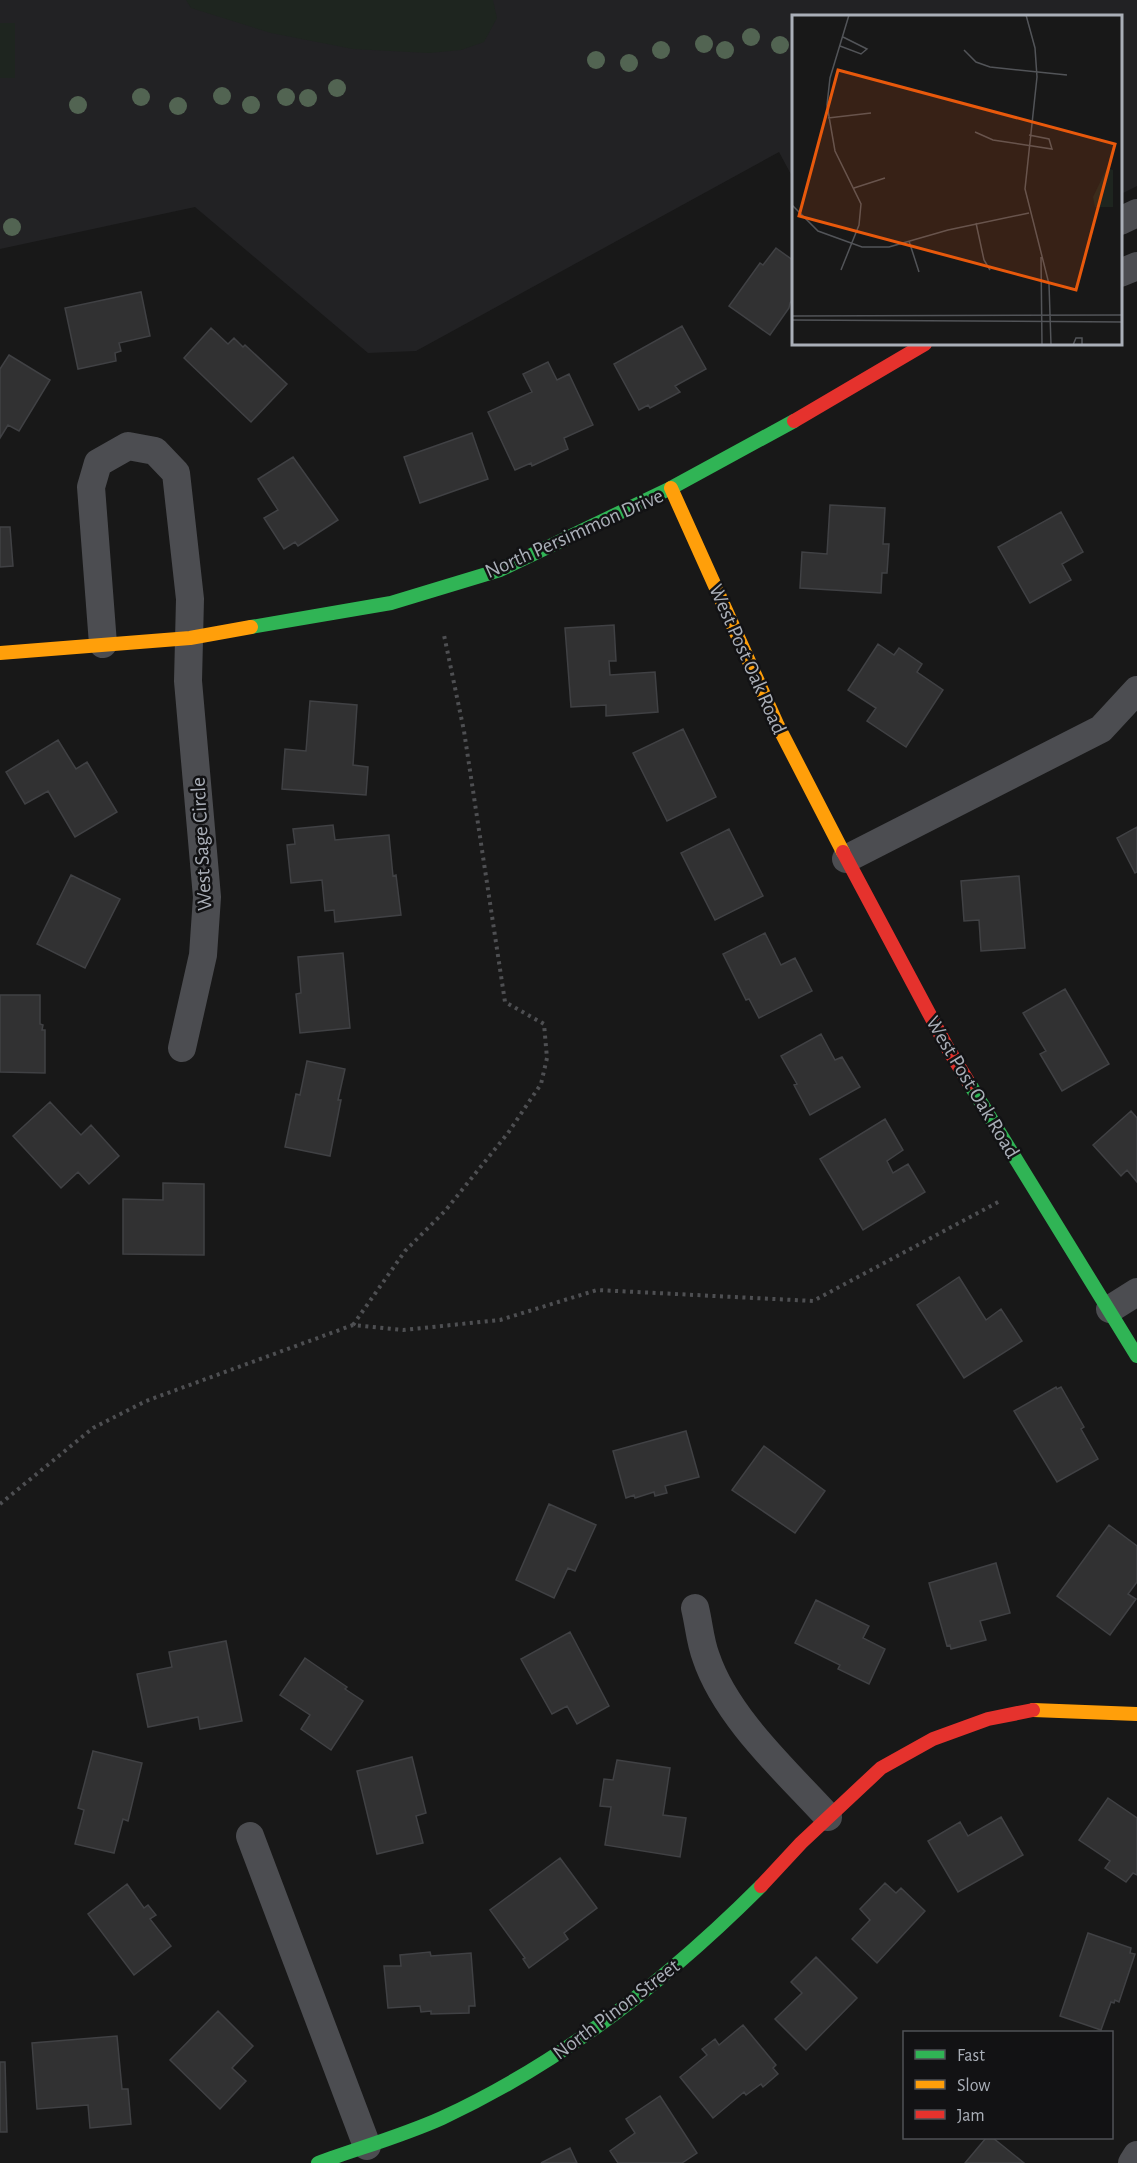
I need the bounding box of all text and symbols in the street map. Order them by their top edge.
inset map [792,15,1122,345]
street label: North Persimmon Drive [482,485,667,582]
street label: West Post Oak Road [705,581,790,737]
street label: West Sage Circle [188,777,215,911]
street label: West Post Oak Road [922,1013,1023,1162]
street label: North Pinon Street [549,1955,684,2064]
legend [903,2031,1113,2139]
text: Fast [957,2047,985,2065]
text: Slow [957,2077,990,2095]
text: Jam [957,2107,985,2125]

